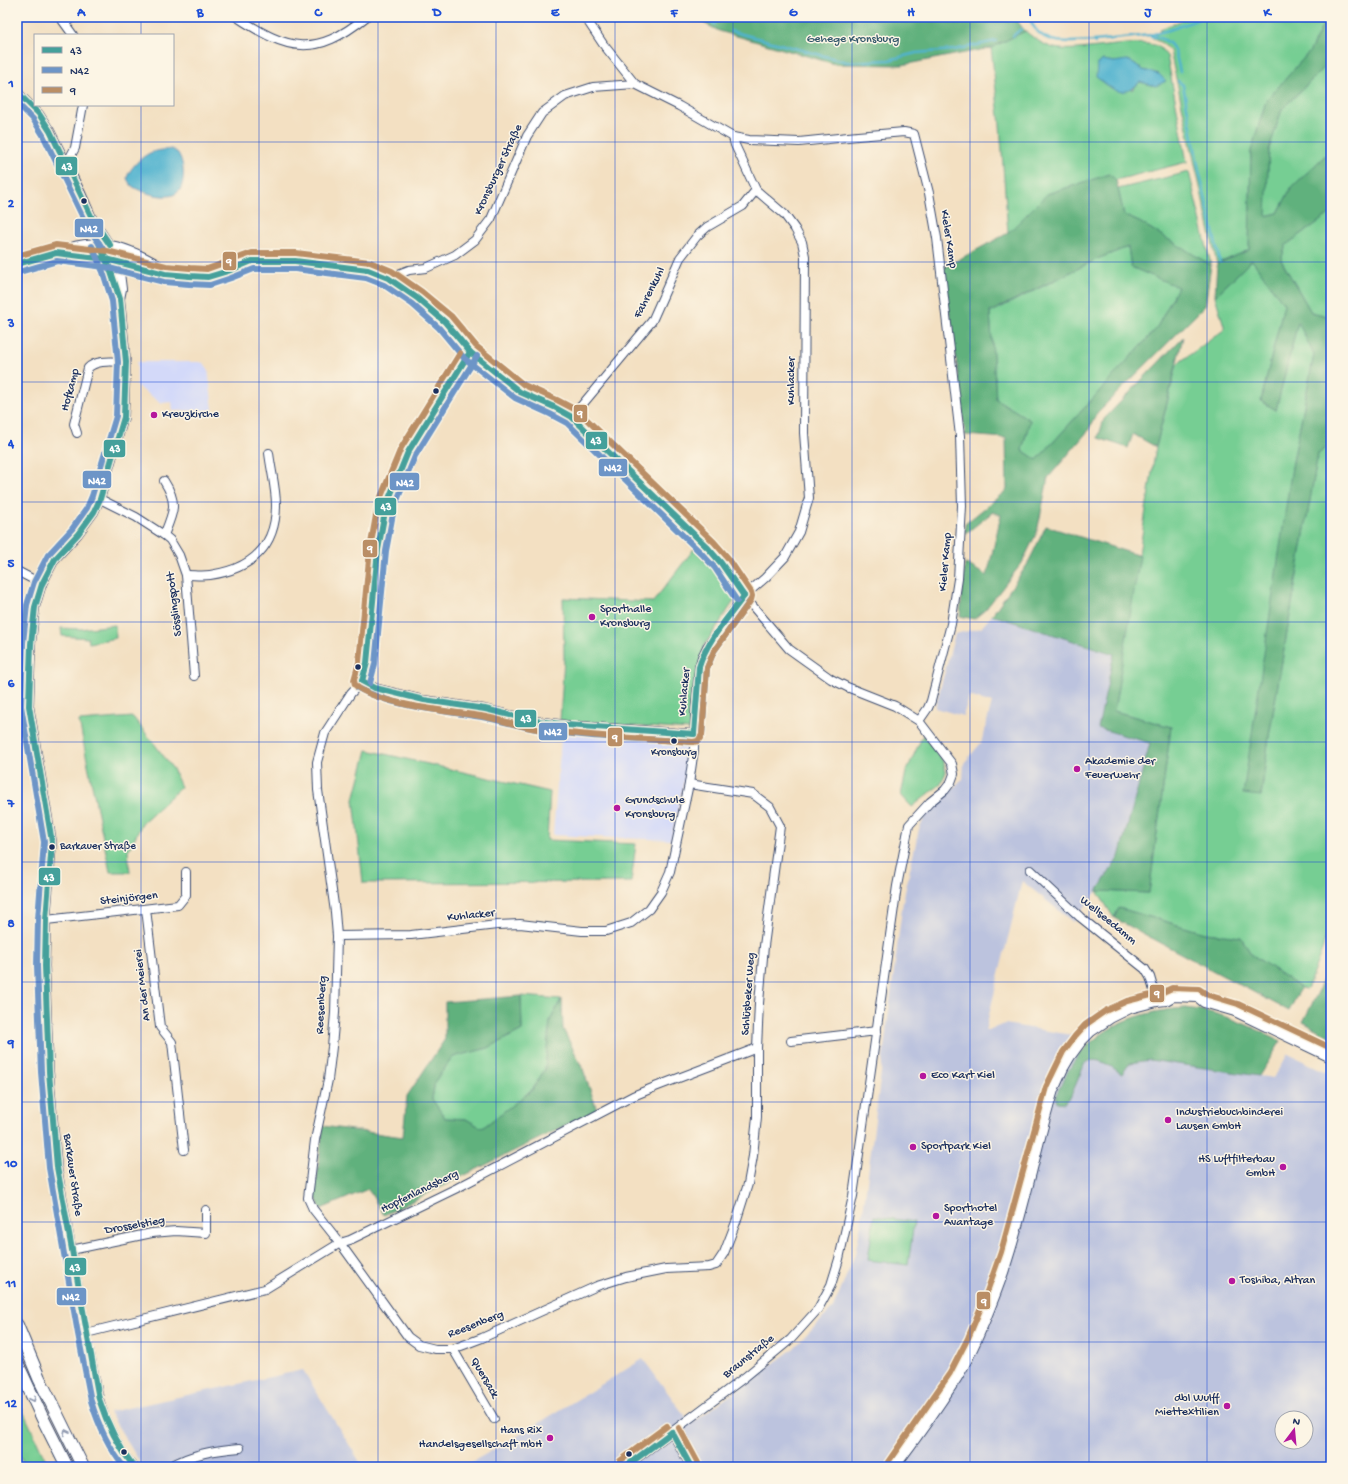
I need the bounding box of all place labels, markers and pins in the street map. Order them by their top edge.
unlabelled marker [79,196,89,206]
unlabelled marker [431,386,441,396]
place label: Kreuzkirche [162,408,220,422]
marker: Kreuzkirche [149,410,159,420]
place label: Sporthalle Kronsburg [600,603,652,631]
marker: Sporthalle Kronsburg [587,612,597,622]
unlabelled marker [353,662,363,672]
marker: Kronsburg [669,736,679,746]
place label: Kronsburg [651,747,697,759]
place label: Akademie der Feuerwehr [1084,755,1157,783]
marker: Akademie der Feuerwehr [1072,764,1082,774]
place label: Grundschule Kronsburg [625,794,685,822]
marker: Grundschule Kronsburg [612,803,622,813]
place label: Barkauer Straße [59,841,136,853]
marker: Barkauer Straße [47,842,57,852]
place label: Eco Kart Kiel [931,1069,995,1083]
marker: Eco Kart Kiel [918,1071,928,1081]
place label: Industriebuchbinderei Lausen GmbH [1176,1106,1283,1134]
marker: Industriebuchbinderei Lausen GmbH [1163,1115,1173,1125]
place label: Sportpark Kiel [921,1140,991,1154]
marker: Sportpark Kiel [908,1142,918,1152]
place label: HS Luftfilterbau GmbH [1198,1153,1275,1181]
marker: HS Luftfilterbau GmbH [1278,1162,1288,1172]
place label: Sporthotel Avantage [944,1202,998,1230]
marker: Sporthotel Avantage [931,1211,941,1221]
place label: Toshiba, Altran [1239,1274,1315,1288]
marker: Toshiba, Altran [1227,1276,1237,1286]
place label: dbl Wulff Miettextilien [1155,1392,1220,1420]
marker: dbl Wulff Miettextilien [1222,1401,1232,1411]
place label: Hans Rix Handelsgesellschaft mbH [419,1424,543,1452]
marker: Hans Rix Handelsgesellschaft mbH [545,1433,555,1443]
unlabelled marker [119,1447,129,1457]
unlabelled marker [624,1449,634,1459]

